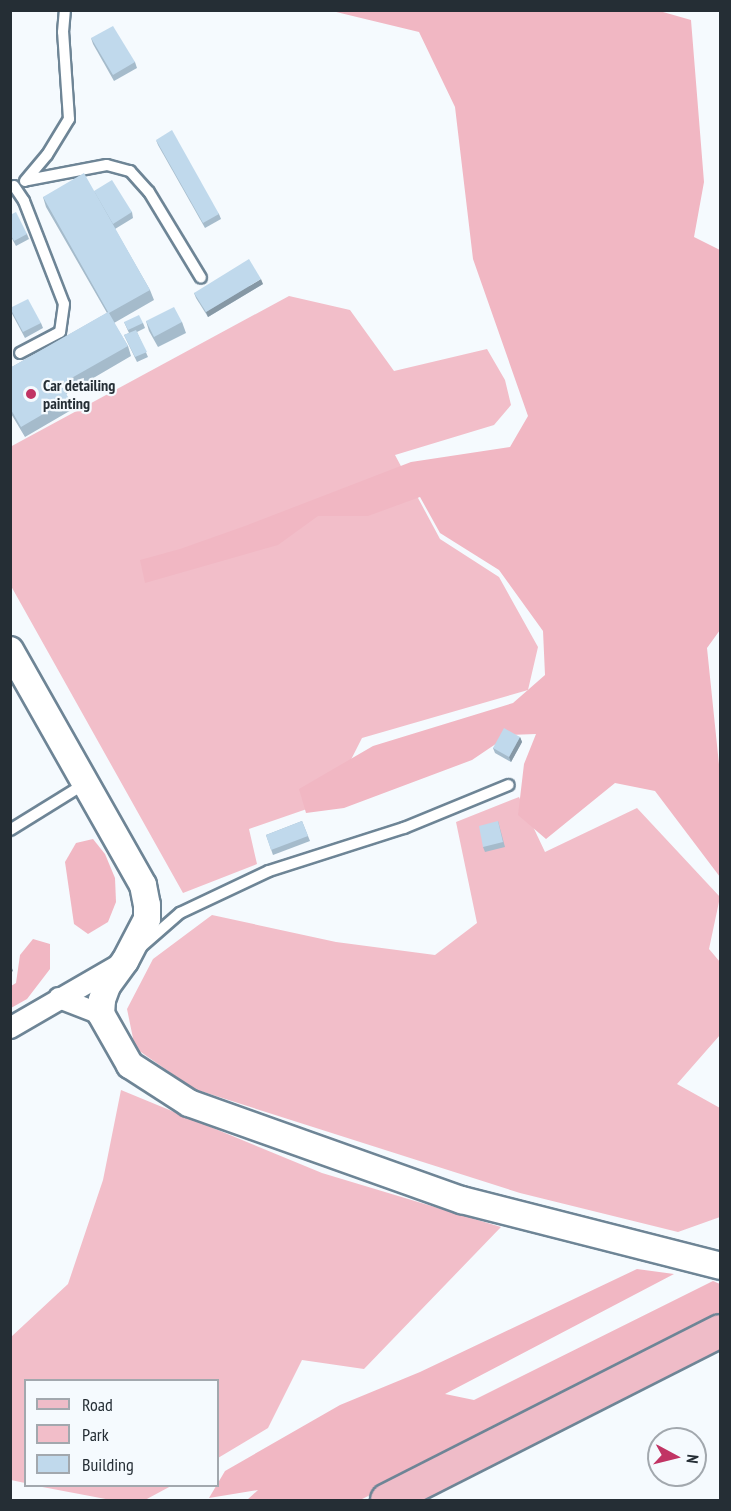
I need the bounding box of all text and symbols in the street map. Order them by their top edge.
place label: Car detailing painting [43,375,115,413]
marker: Car detailing painting [24,387,38,401]
legend [24,1379,219,1487]
text: Road [82,1393,113,1416]
text: Park [82,1423,109,1446]
north arrow [647,1427,707,1487]
text: Building [82,1453,134,1476]
text: N [682,1453,703,1464]

